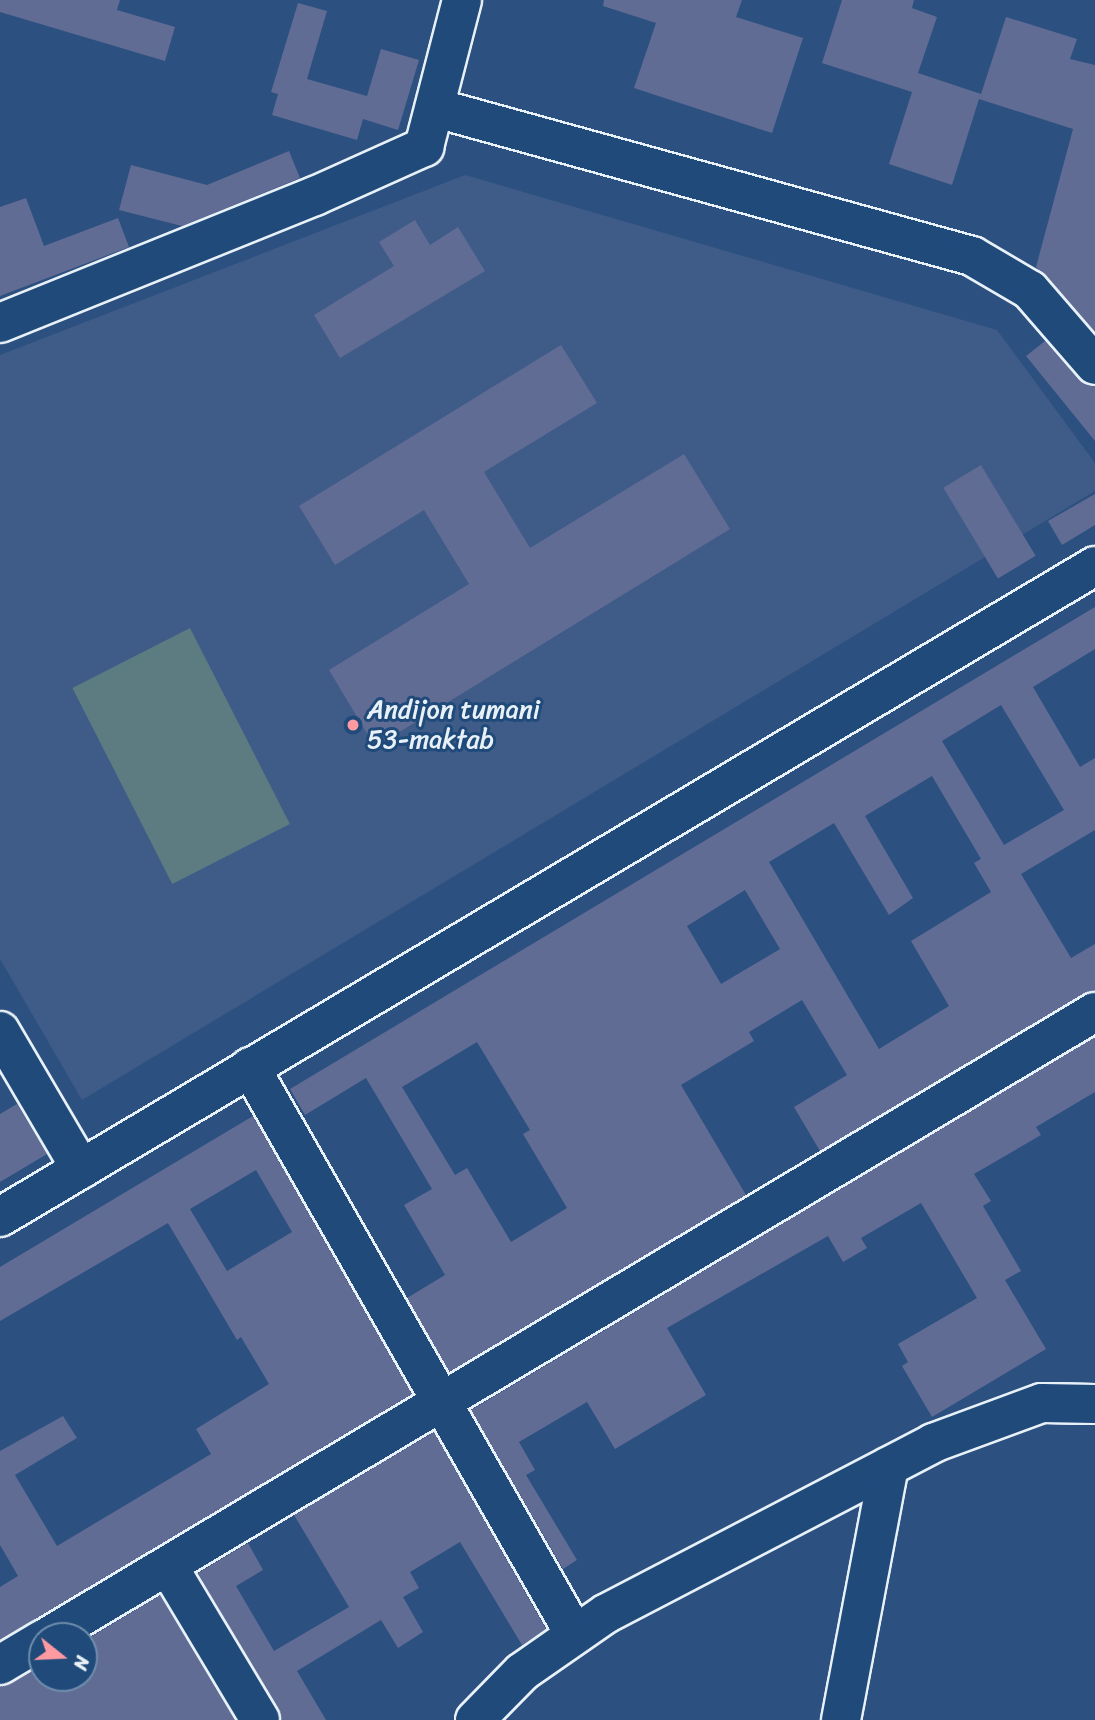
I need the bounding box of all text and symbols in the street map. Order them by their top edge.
place label: Andijon tumani 53-maktab [367,694,540,756]
marker: Andijon tumani 53-maktab [345,717,361,733]
north arrow [28,1622,98,1692]
text: N [64,1652,99,1674]

